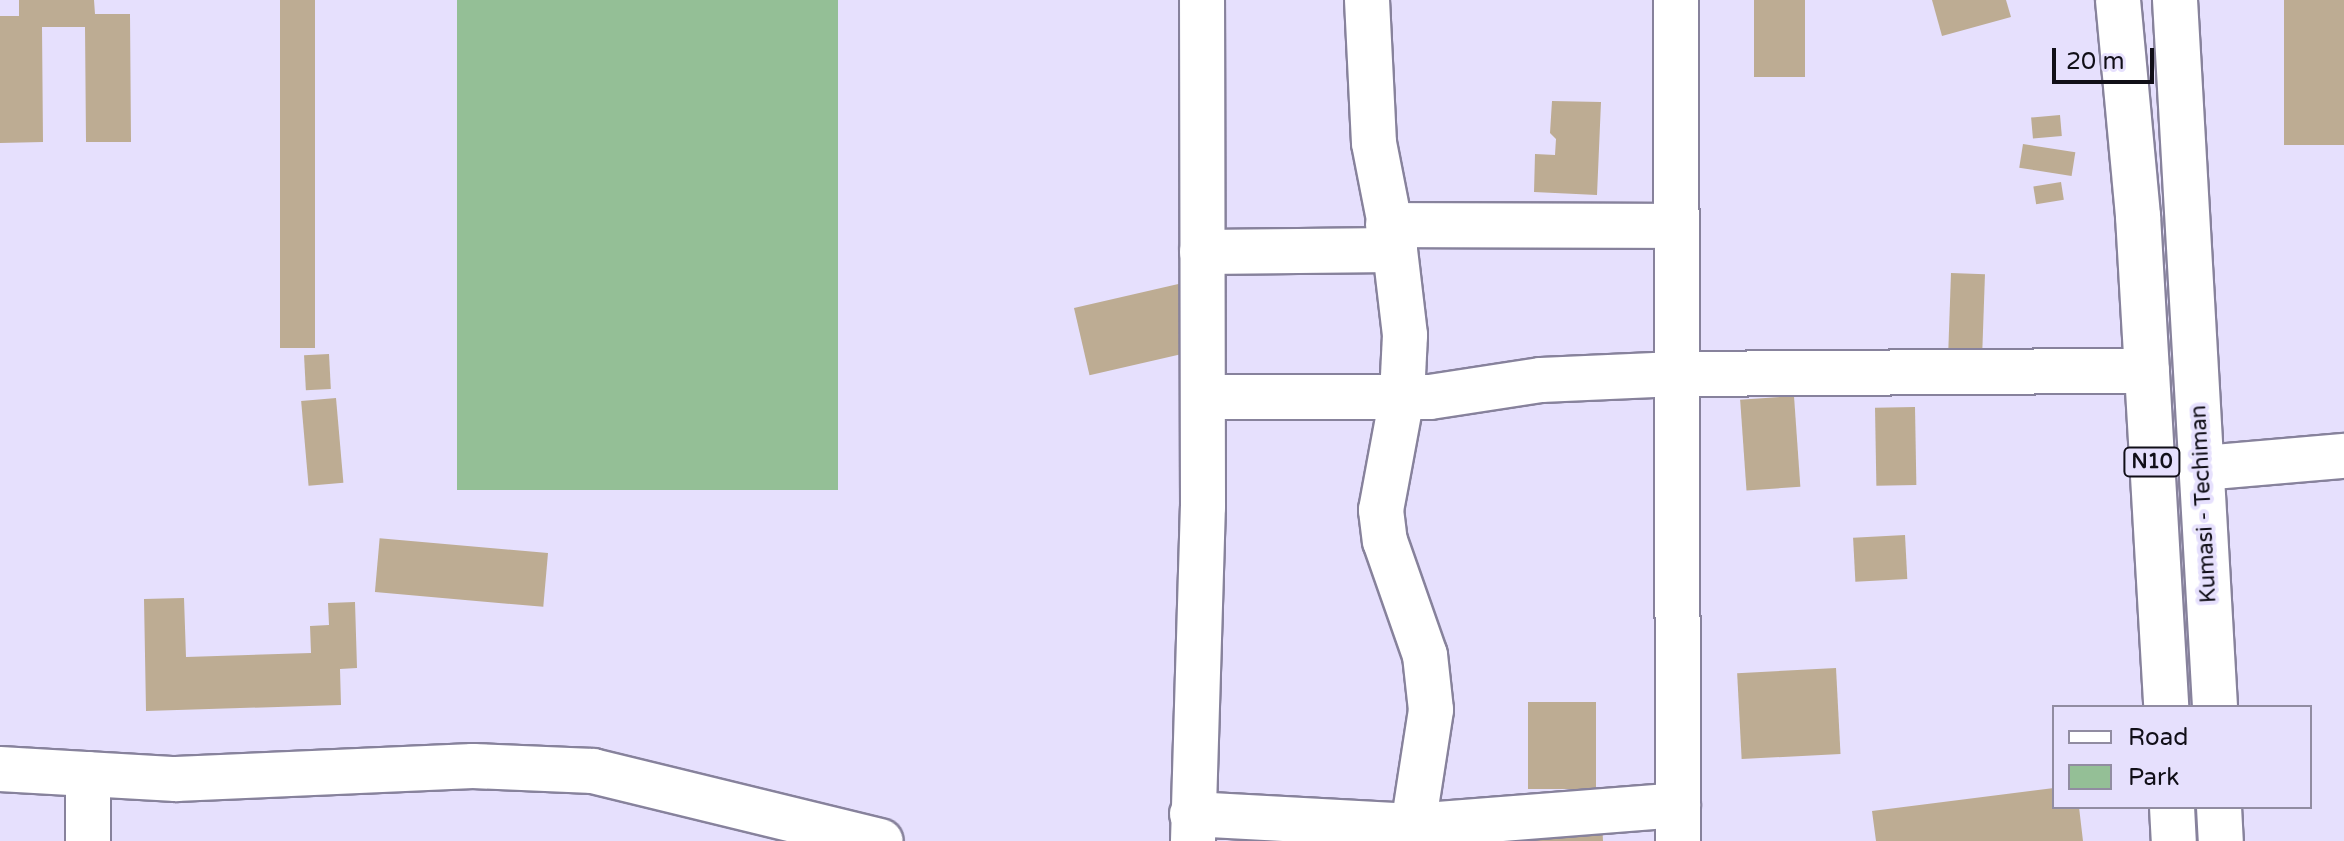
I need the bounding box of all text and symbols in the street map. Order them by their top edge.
scale bar [2056,32,2158,82]
text: 20 m [2066,47,2124,76]
street label: Kumasi - Techiman [2186,404,2222,604]
road number: N10 [2122,446,2182,478]
legend [2052,705,2312,809]
text: Road [2128,723,2188,752]
text: Park [2128,763,2179,792]

